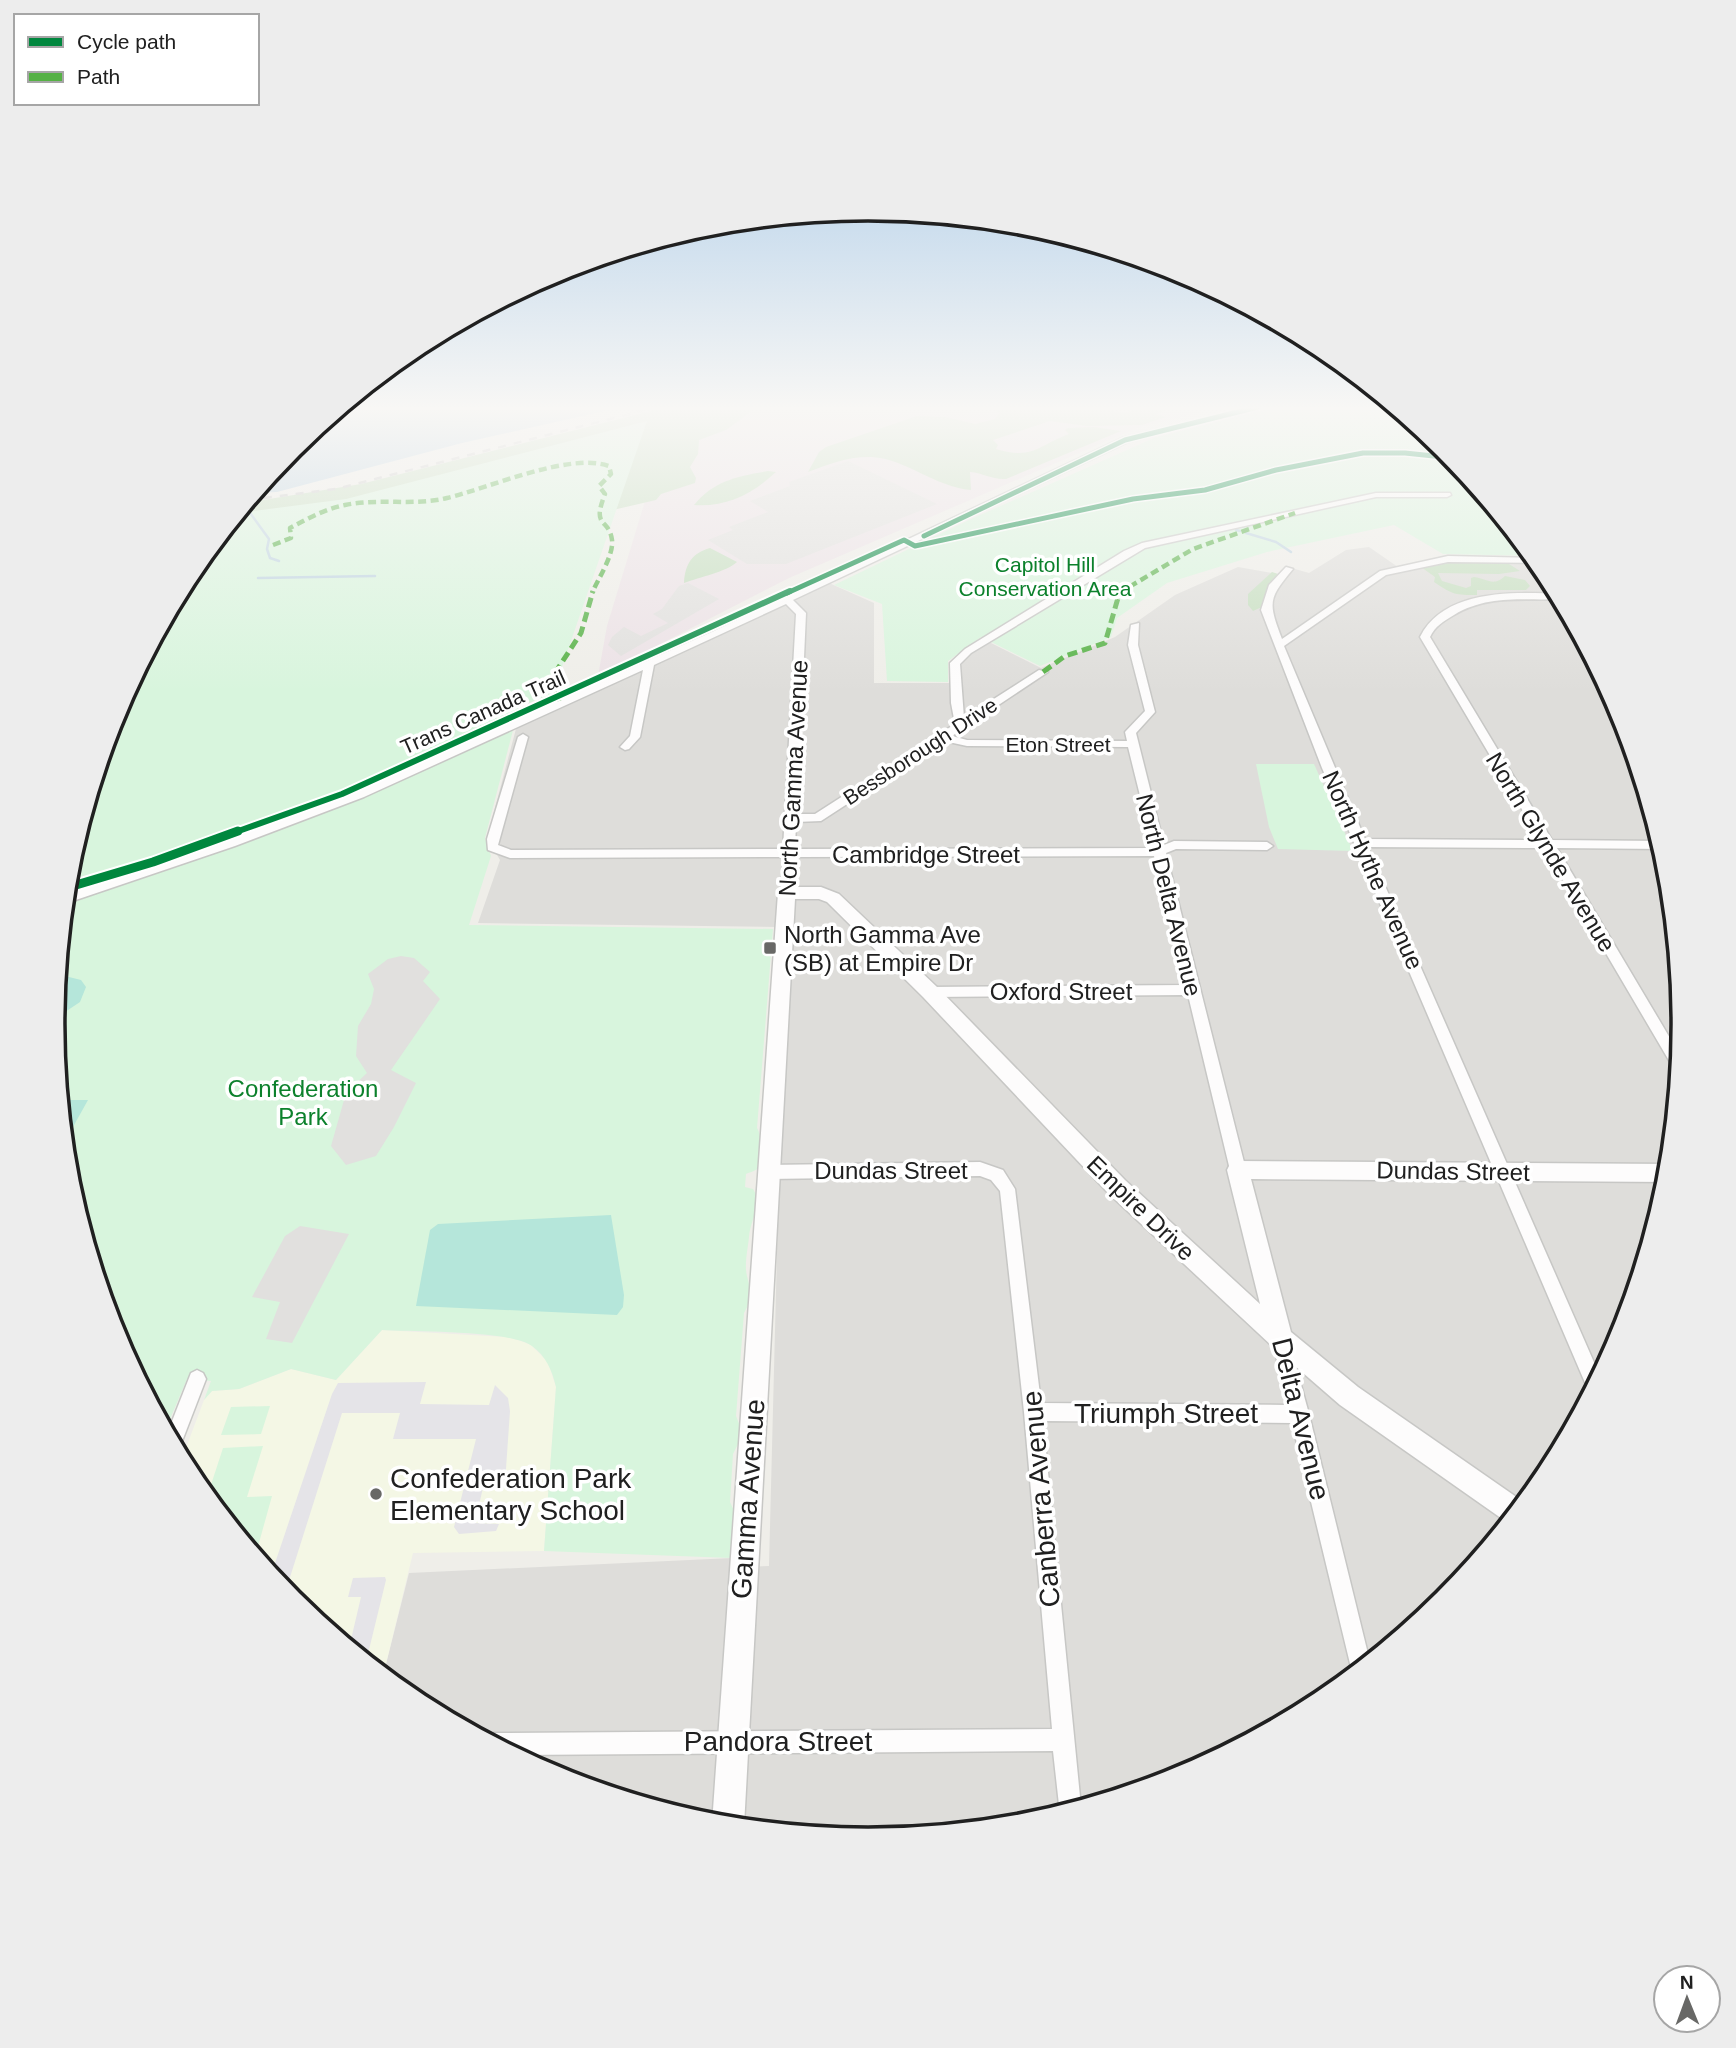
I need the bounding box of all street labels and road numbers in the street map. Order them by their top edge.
street label: North Gamma Avenue [773,659,813,897]
street label: Trans Canada Trail [397,665,569,759]
street label: Bessborough Drive [839,693,1001,809]
street label: Eton Street [1005,733,1111,756]
street label: North Glynde Avenue [1481,747,1621,957]
street label: North Hythe Avenue [1317,767,1429,973]
street label: North Delta Avenue [1131,791,1207,999]
street label: Cambridge Street [832,841,1020,868]
street label: Oxford Street [990,978,1133,1005]
street label: Empire Drive [1082,1150,1200,1266]
street label: Dundas Street [1376,1156,1530,1186]
street label: Dundas Street [814,1157,968,1184]
street label: Delta Avenue [1266,1335,1336,1503]
street label: Canberra Avenue [1016,1389,1066,1609]
street label: Gamma Avenue [726,1398,770,1600]
street label: Triumph Street [1074,1398,1258,1429]
street label: Pandora Street [684,1726,872,1757]

